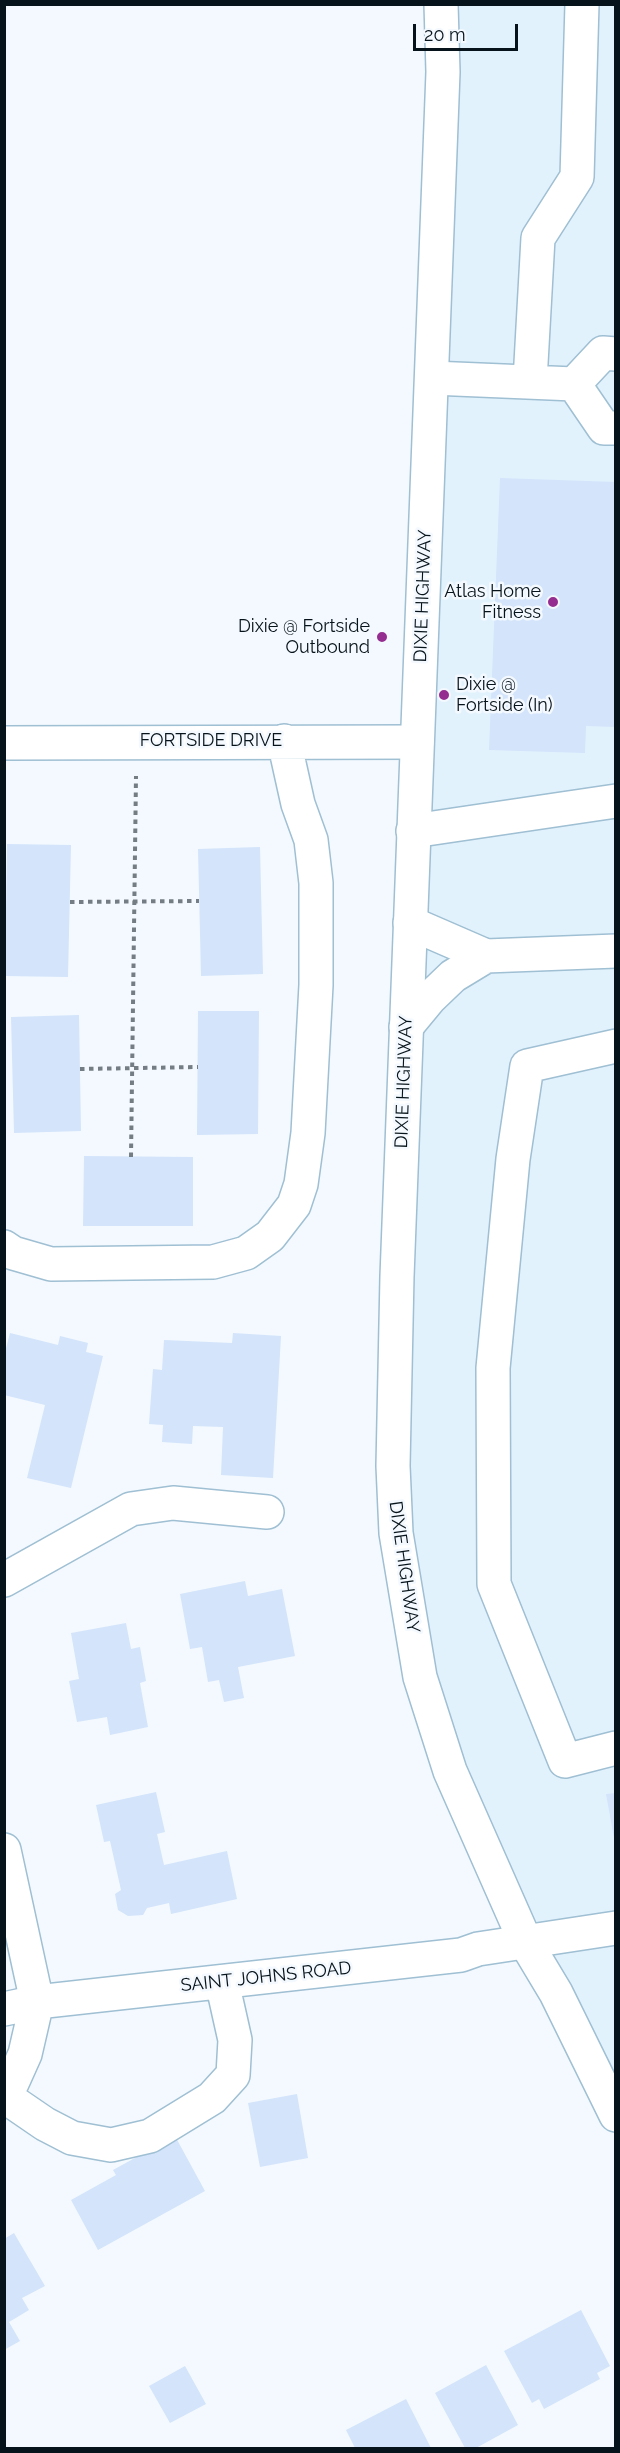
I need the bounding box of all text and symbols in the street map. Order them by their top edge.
scale bar [416,12,521,50]
text: 20 m [424,24,466,45]
street label: DIXIE HIGHWAY [410,529,436,663]
place label: Atlas Home Fitness [444,581,541,624]
marker: Atlas Home Fitness [546,595,560,609]
place label: Dixie @ Fortside Outbound [238,616,370,658]
marker: Dixie @ Fortside Outbound [375,630,389,644]
place label: Dixie @ Fortside (In) [456,674,553,716]
marker: Dixie @ Fortside (In) [437,688,451,702]
street label: FORTSIDE DRIVE [140,730,282,752]
street label: DIXIE HIGHWAY [391,1015,417,1149]
street label: DIXIE HIGHWAY [384,1500,424,1634]
street label: SAINT JOHNS ROAD [180,1957,352,1997]

